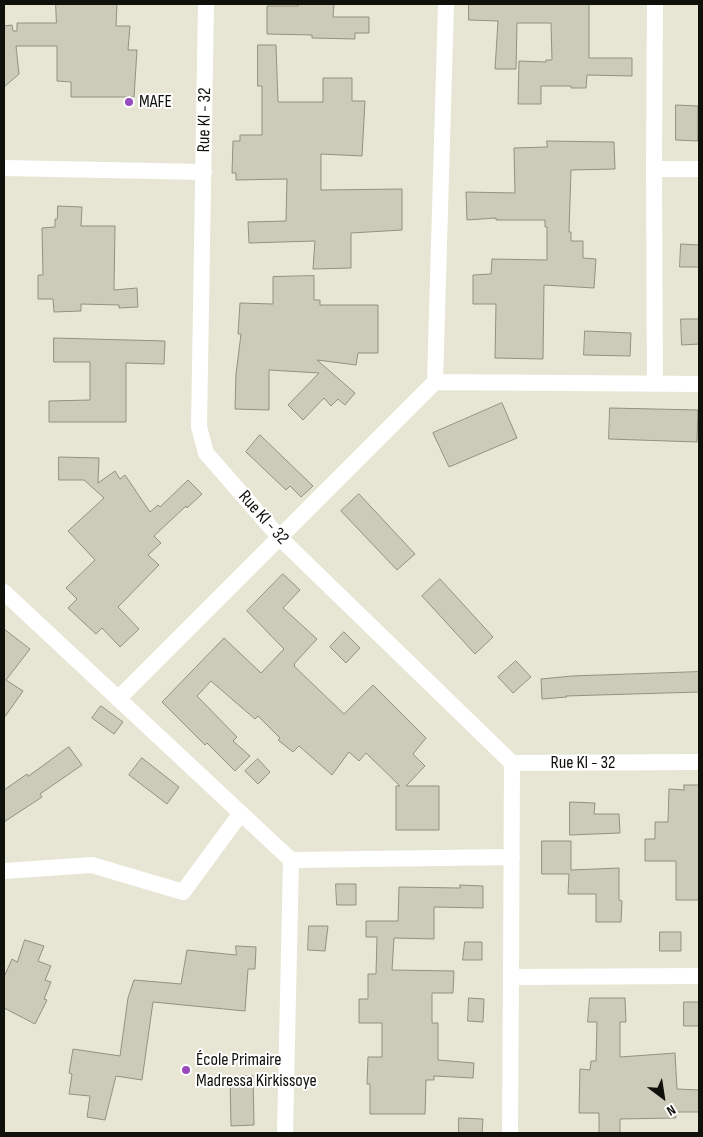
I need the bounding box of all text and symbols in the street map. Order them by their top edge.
street label: Rue KI - 32 [194,87,216,153]
place label: MAFE [139,91,172,113]
marker: MAFE [123,96,135,108]
street label: Rue KI - 32 [233,487,293,549]
street label: Rue KI - 32 [551,752,615,774]
place label: École Primaire Madressa Kirkissoye [196,1049,317,1092]
marker: École Primaire Madressa Kirkissoye [180,1064,192,1076]
north arrow [638,1072,688,1122]
text: N [663,1101,679,1119]

